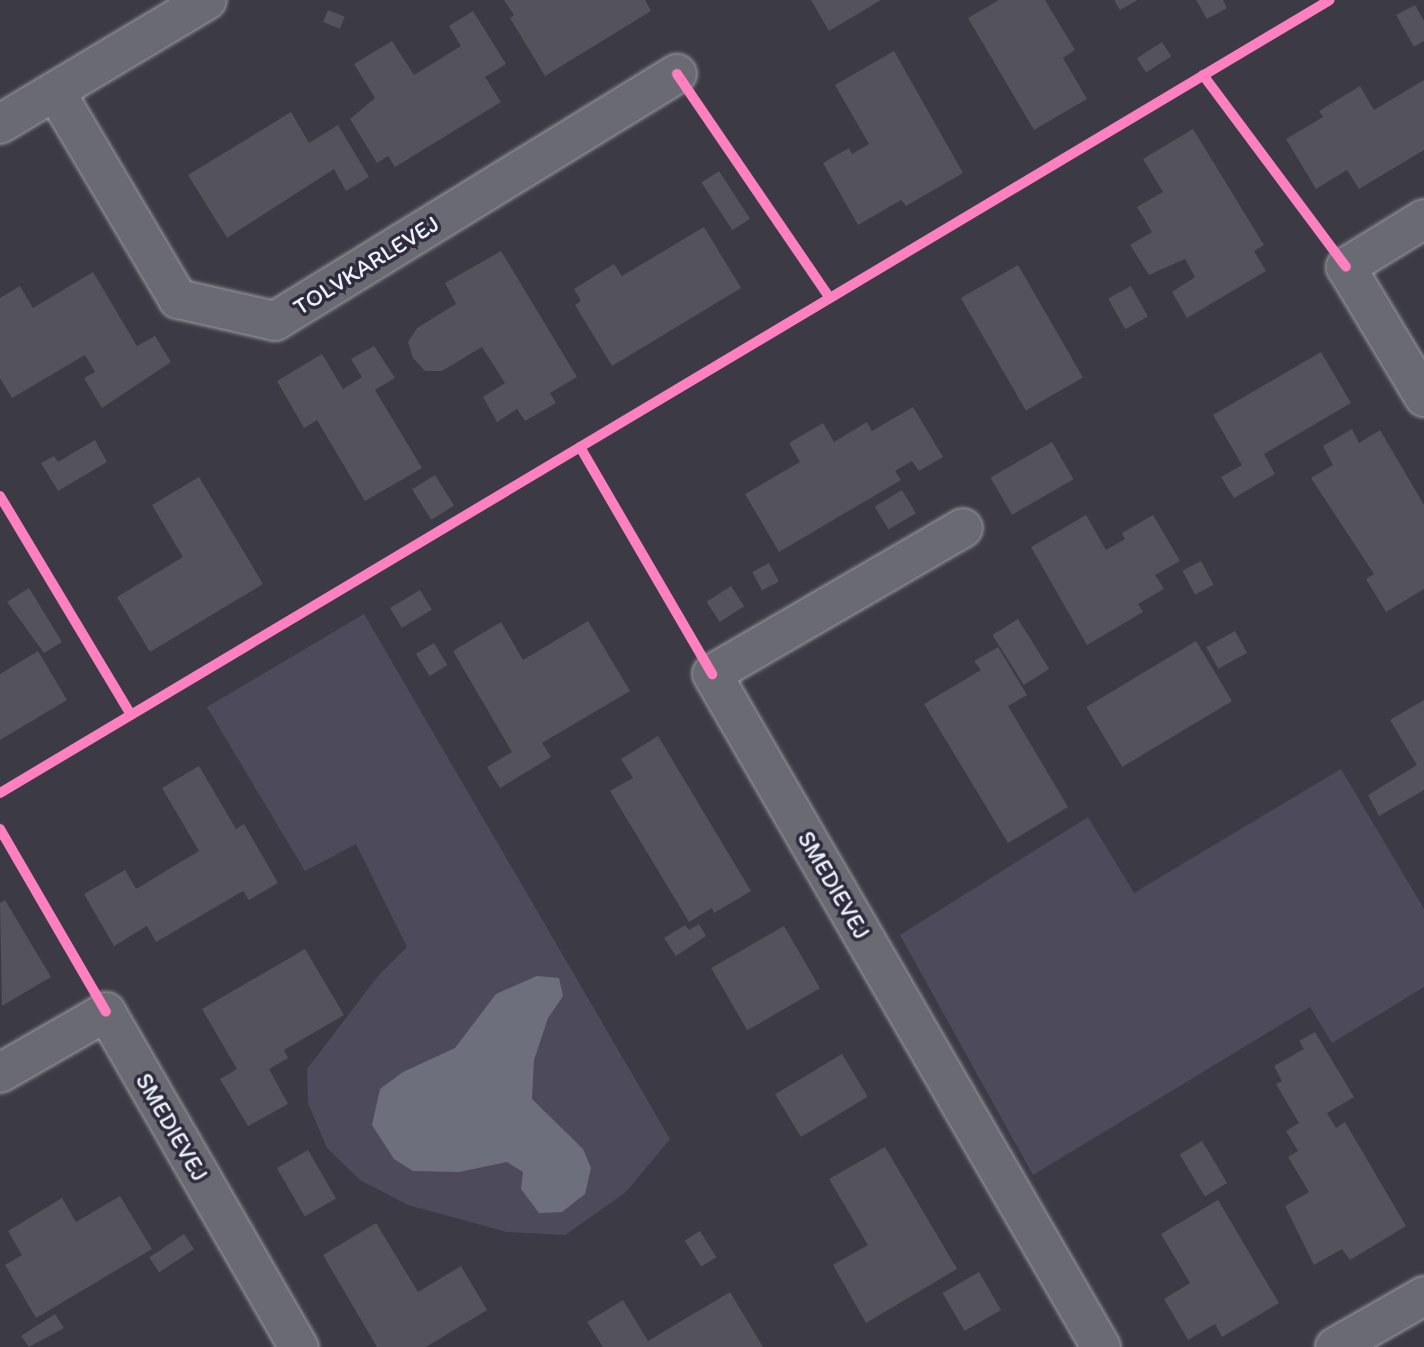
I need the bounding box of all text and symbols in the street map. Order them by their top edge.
street label: TOLVKARLEVEJ [288,209,444,321]
street label: SMEDIEVEJ [792,826,876,944]
street label: SMEDIEVEJ [130,1068,214,1186]

